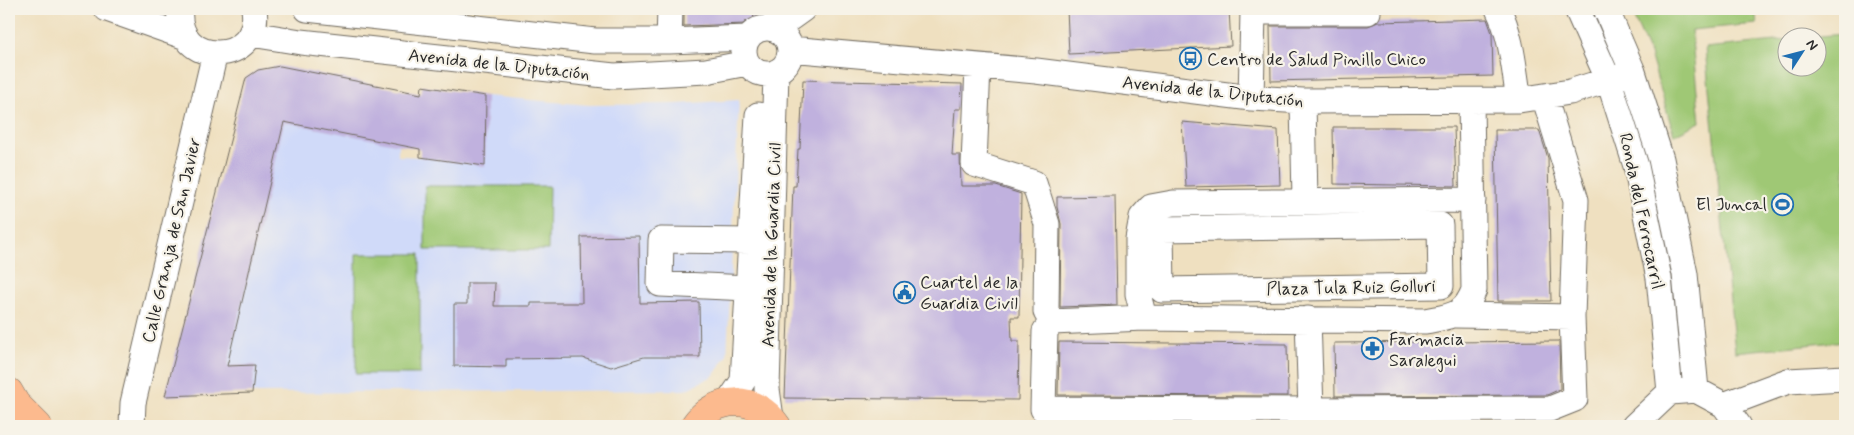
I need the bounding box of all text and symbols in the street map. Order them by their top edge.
north arrow [1776,28,1826,78]
text: N [1802,36,1822,54]
street label: Avenida de la Diputación [407,44,591,86]
bus stop icon: Centro de Salud Pinillo Chico [1179,47,1203,71]
place label: Centro de Salud Pinillo Chico [1207,48,1426,72]
street label: Avenida de la Diputación [1121,71,1305,113]
street label: Ronda del Ferrocarril [1613,131,1669,292]
street label: Calle Granja de San Javier [137,135,207,345]
street label: Avenida de la Guardia Civil [756,142,788,348]
sports icon: El Juncal [1771,192,1795,216]
place label: El Juncal [1696,193,1767,217]
place label: Cuartel de la Guardia Civil [920,271,1018,316]
street label: Plaza Tula Ruiz Golluri [1266,275,1436,301]
public building icon: Cuartel de la Guardia Civil [892,280,916,304]
place label: Farmacia Saralegui [1389,328,1464,373]
pharmacy icon: Farmacia Saralegui [1361,337,1385,361]

